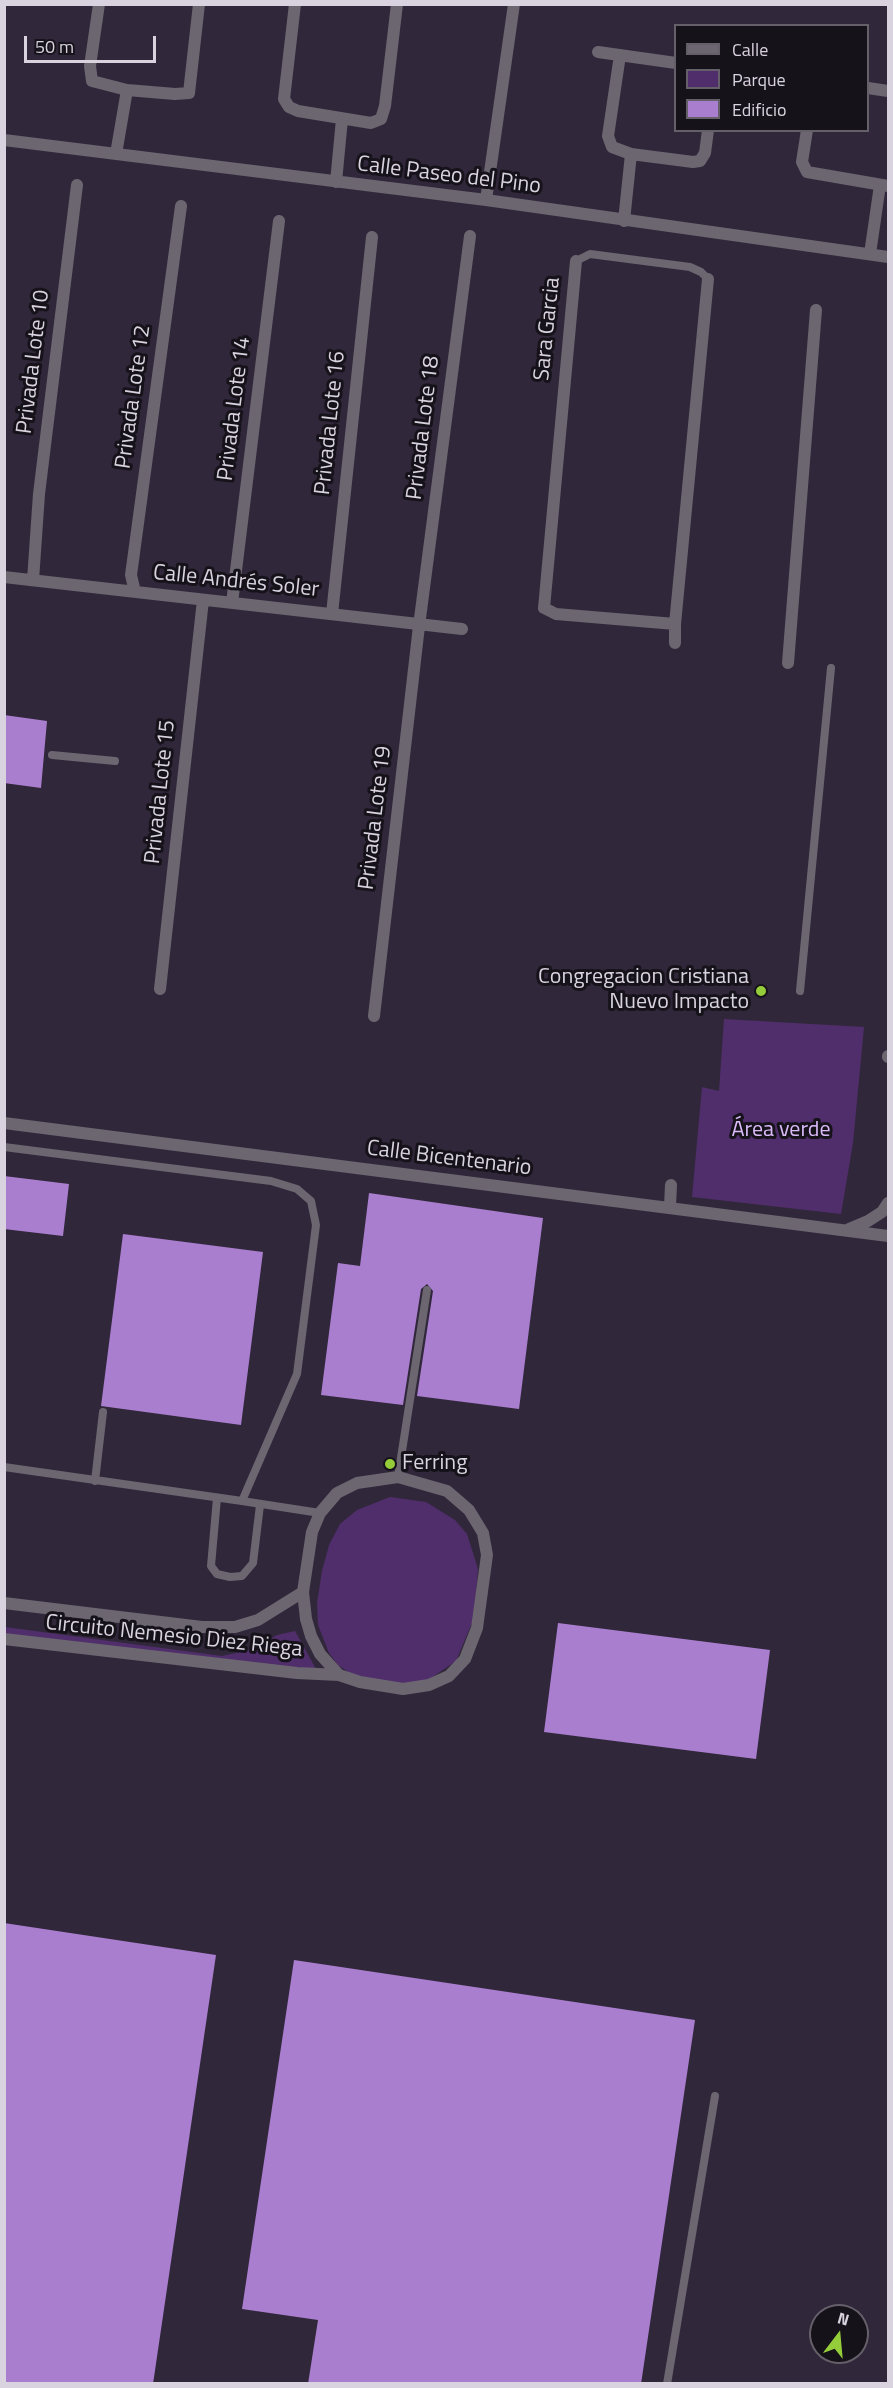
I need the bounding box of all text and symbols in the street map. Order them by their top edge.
scale bar [27,24,159,62]
legend [674,24,869,132]
text: 50 m [35,33,74,60]
text: Calle [732,36,768,63]
text: Parque [732,66,786,93]
text: Edificio [732,96,786,123]
street label: Calle Paseo del Pino [356,152,542,200]
street label: Sara Garcia [529,276,567,382]
street label: Privada Lote 10 [12,289,56,435]
street label: Privada Lote 12 [111,324,157,470]
street label: Privada Lote 14 [213,336,257,482]
street label: Privada Lote 16 [310,350,352,496]
street label: Privada Lote 18 [402,355,446,501]
street label: Calle Andrés Soler [152,560,320,604]
street label: Privada Lote 15 [140,719,182,865]
street label: Privada Lote 19 [354,745,398,891]
place label: Congregacion Cristiana Nuevo Impacto [538,965,749,1016]
marker: Congregacion Cristiana Nuevo Impacto [754,984,768,998]
park label: Área verde [731,1118,831,1144]
street label: Calle Bicentenario [365,1136,533,1182]
place label: Ferring [402,1451,467,1477]
marker: Ferring [383,1457,397,1471]
street label: Circuito Nemesio Diez Riega [44,1610,304,1664]
north arrow [809,2304,869,2364]
text: N [835,2306,852,2332]

